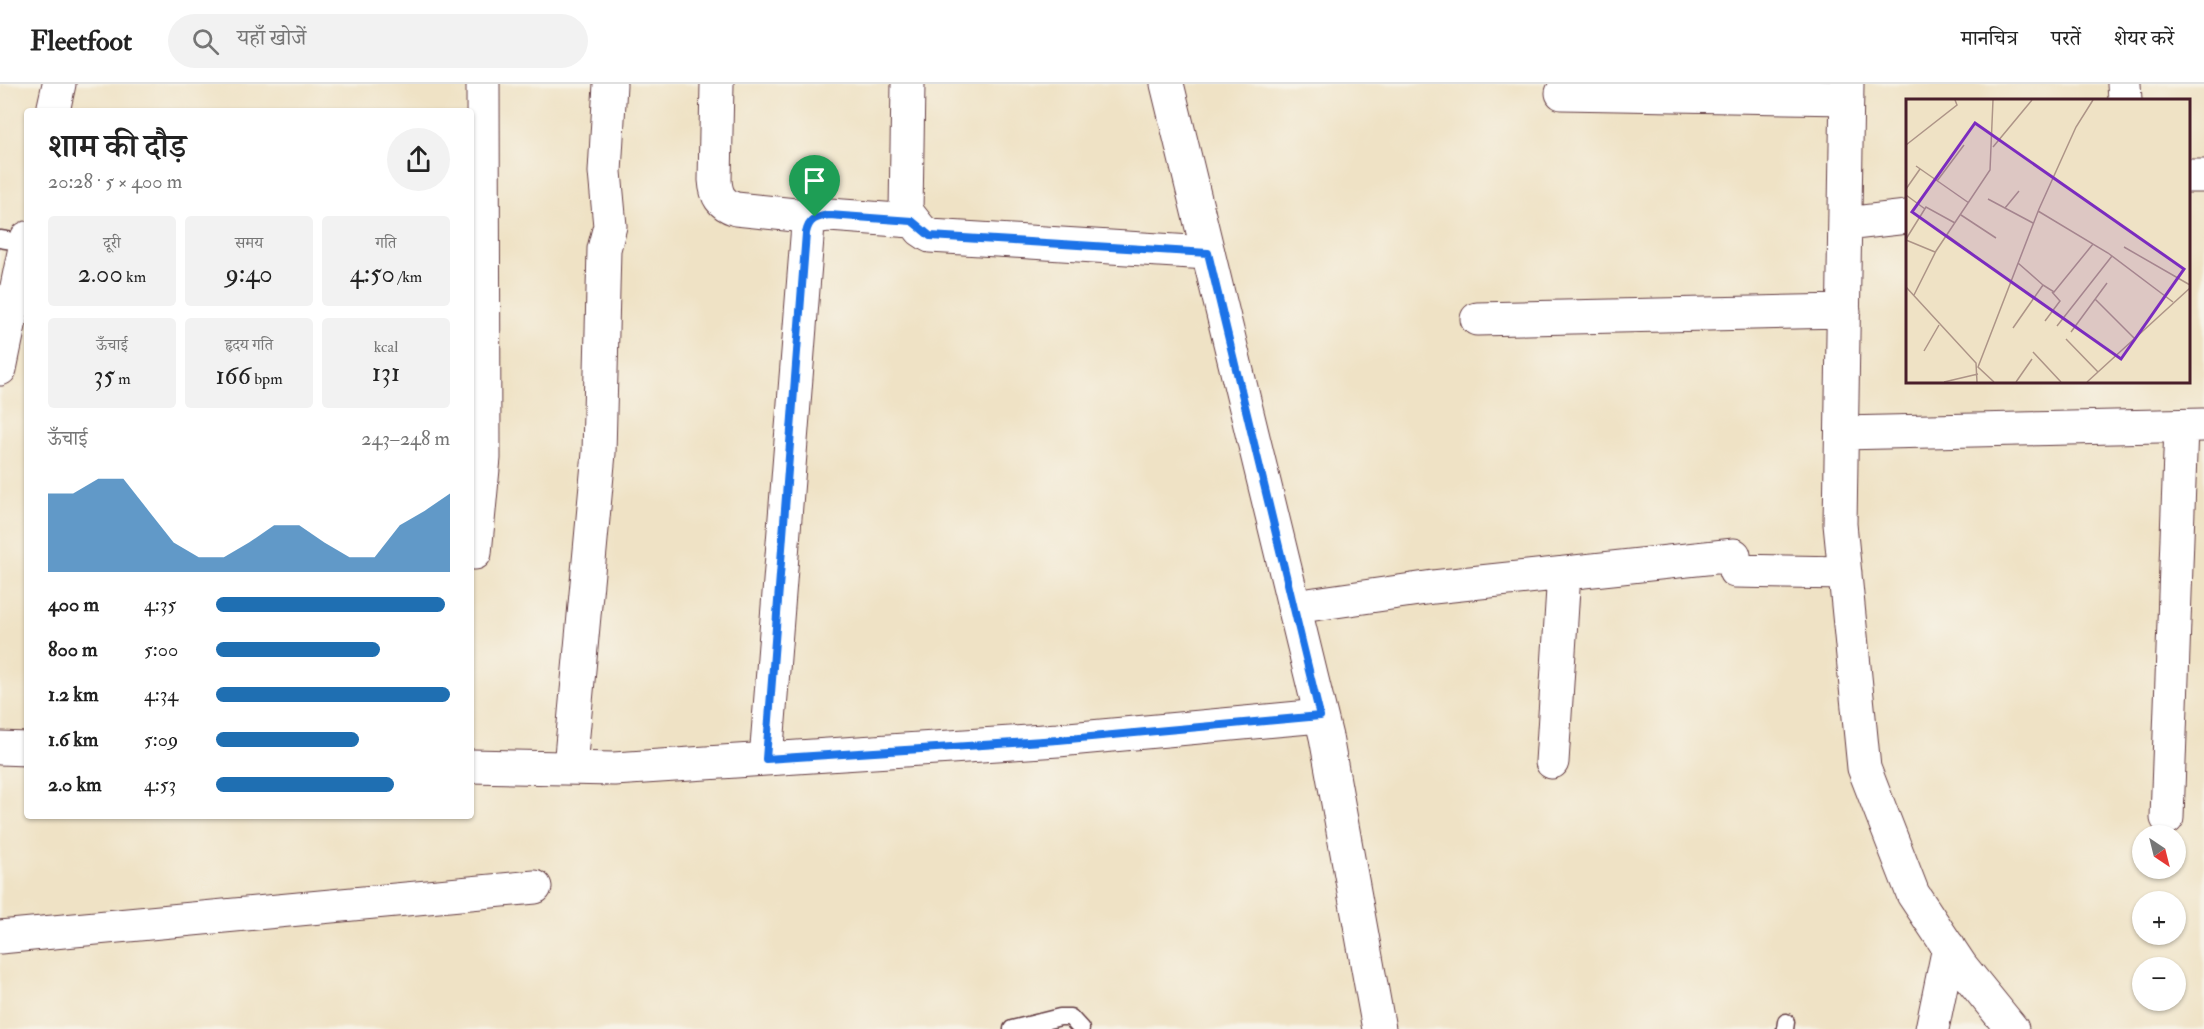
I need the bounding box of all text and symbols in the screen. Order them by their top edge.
search box [168,14,588,68]
text: Fleetfoot [30,24,132,59]
text: यहाँ खोजें [237,24,306,52]
icon: search [189,25,222,58]
text: मानचित्र [1961,25,2018,52]
text: परतें [2051,25,2081,52]
text: शेयर करें [2114,25,2174,52]
inset map [1906,99,2189,382]
text: शाम की दौड़ [48,126,186,167]
button: share [387,128,450,191]
pin [789,155,840,217]
icon: arrive [798,164,831,197]
text: 20:28 · 5 × 400 m [48,169,182,194]
text: दूरी [103,233,121,253]
text: समय [235,233,263,253]
text: गति [376,233,396,253]
text: 2.00 [78,258,123,290]
text: 9:40 [225,258,273,290]
text: 4:50 [350,258,395,290]
text: km [123,267,146,287]
text: /km [395,267,422,287]
text: ऊँचाई [96,335,128,355]
text: हृदय गति [225,335,273,355]
text: kcal [374,337,398,357]
text: 131 [372,357,400,389]
text: 35 [93,360,115,392]
text: 166 [215,360,251,392]
text: m [115,369,131,389]
text: bpm [251,369,283,389]
text: ऊँचाई [48,426,87,451]
text: 243–248 m [361,426,450,451]
text: 400 m [48,592,99,617]
text: 4:35 [144,592,176,617]
text: 800 m [48,637,98,662]
text: 5:00 [144,637,178,662]
text: 1.2 km [48,682,98,707]
text: 4:34 [144,682,178,707]
text: 1.6 km [48,727,98,752]
text: 5:09 [144,727,178,752]
text: 2.0 km [48,772,102,797]
text: 4:53 [144,772,176,797]
north arrow [2132,825,2186,879]
map controls [2132,825,2186,1011]
button: + [2132,891,2186,945]
button: − [2132,957,2186,1011]

